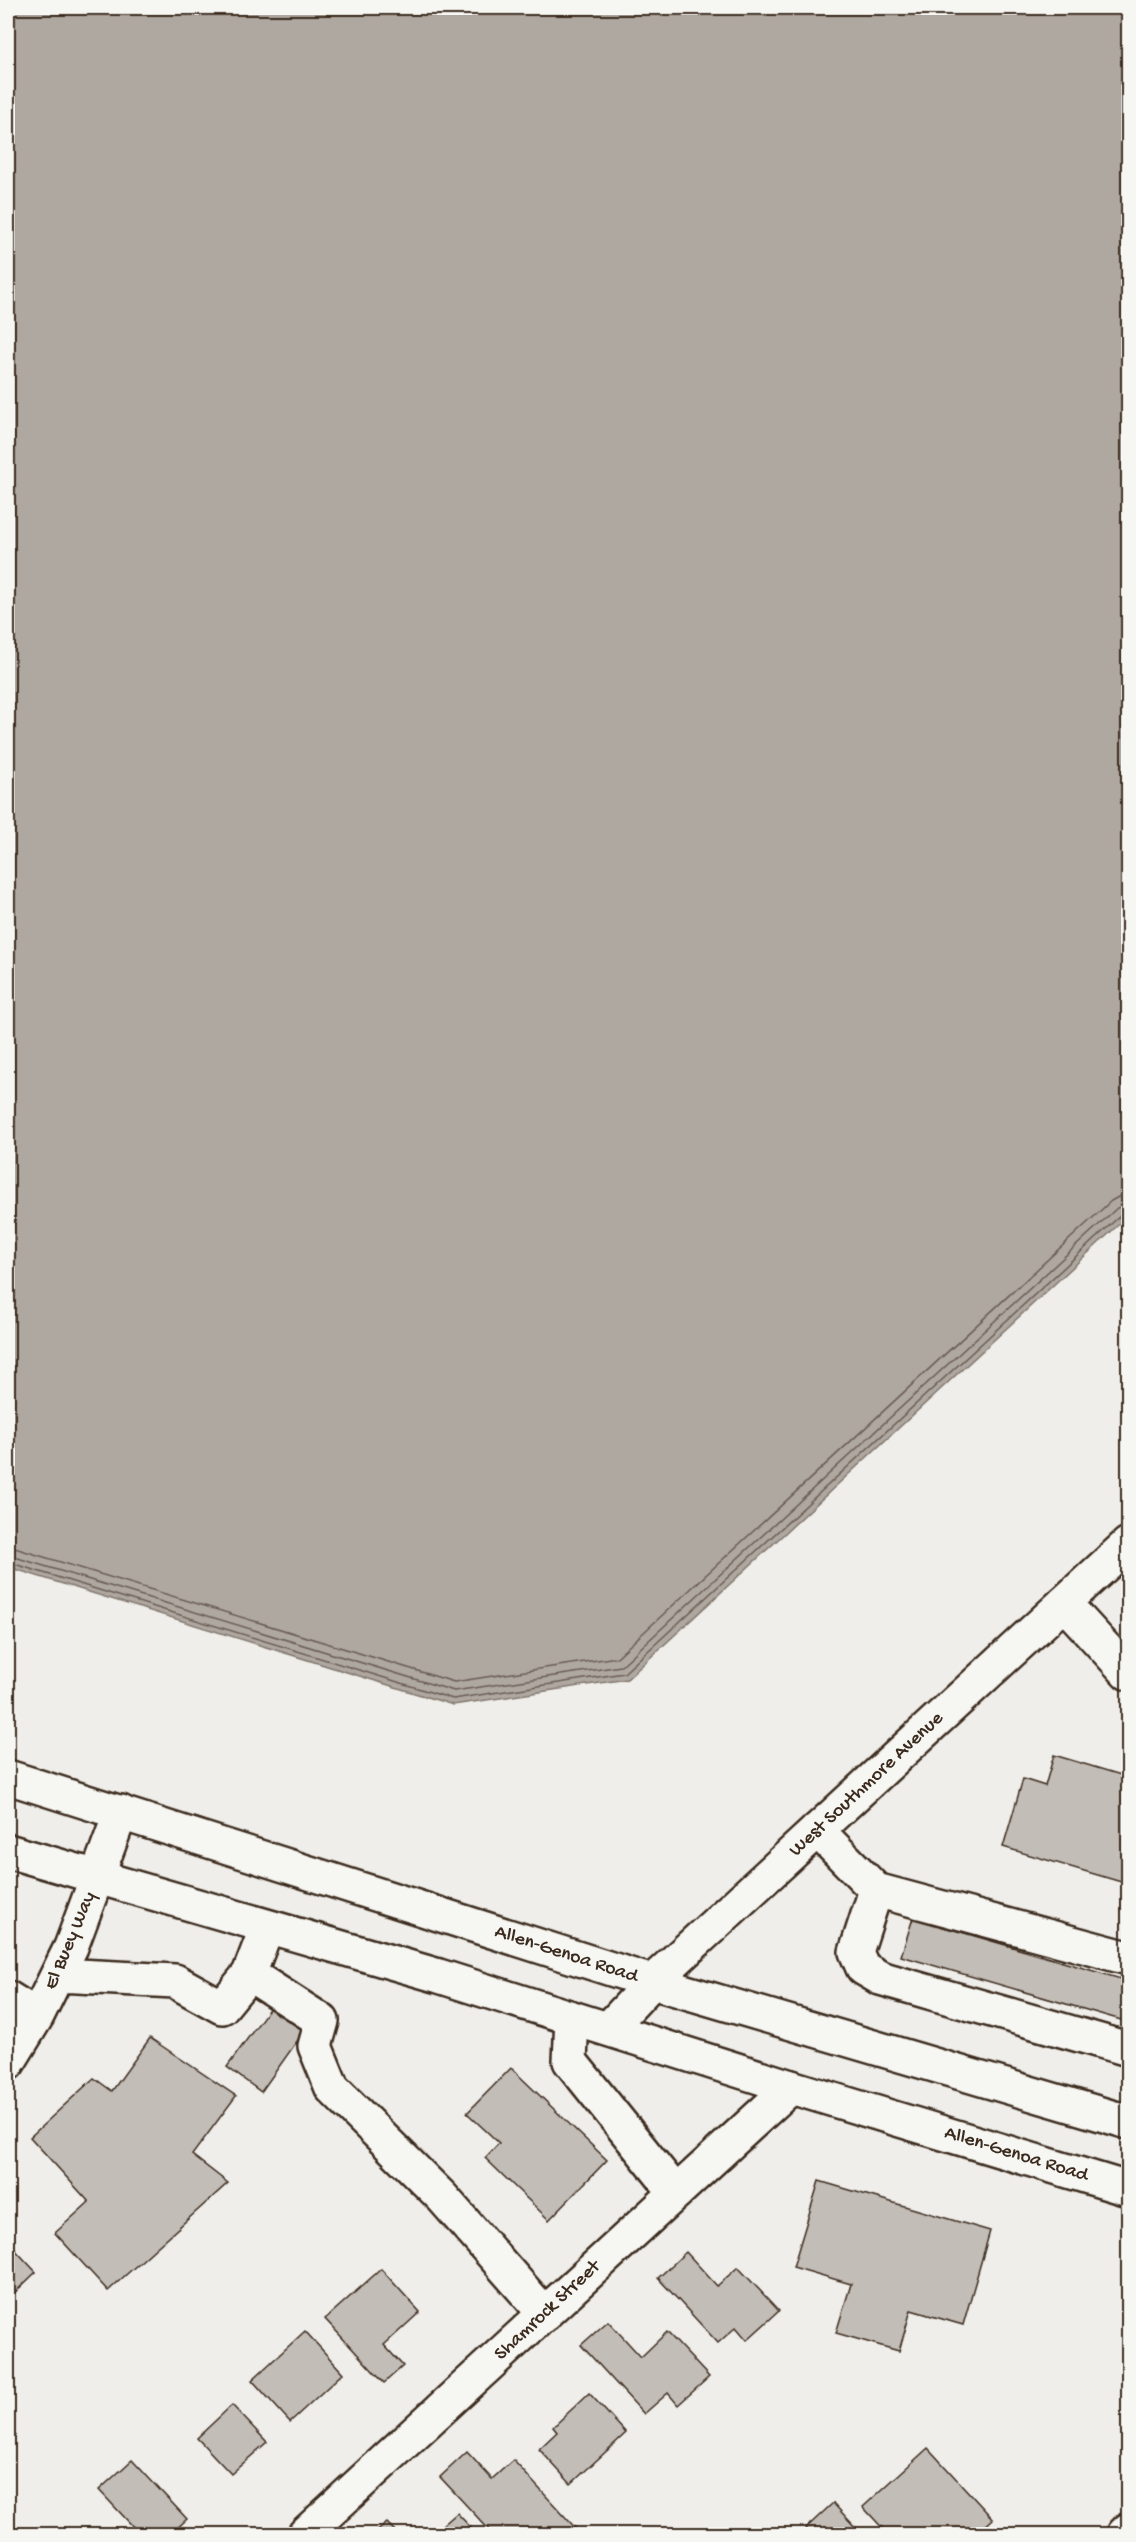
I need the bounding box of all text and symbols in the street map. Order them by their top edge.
street label: West Southmore Avenue [785,1707,949,1862]
street label: El Buey Way [40,1888,102,1993]
street label: Allen-Genoa Road [492,1921,643,1990]
street label: Allen-Genoa Road [941,2122,1093,2188]
street label: Shamrock Street [490,2255,607,2366]

